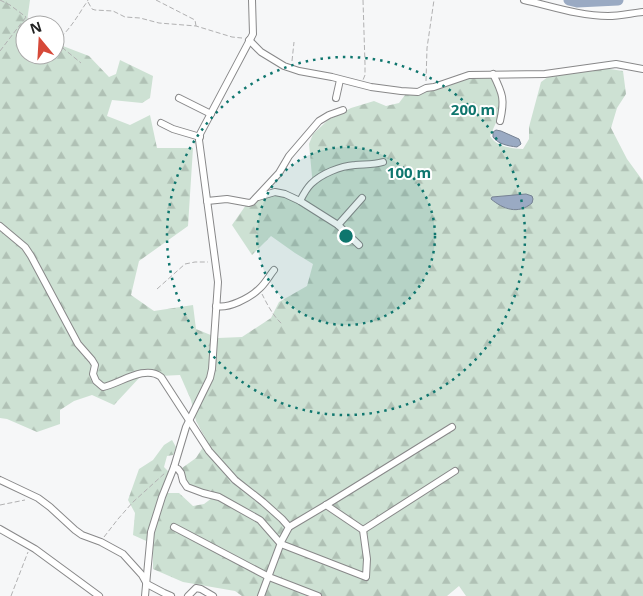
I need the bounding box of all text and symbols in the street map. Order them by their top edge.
north arrow [15,15,65,65]
text: N [27,16,44,38]
text: 200 m [451,99,495,119]
text: 100 m [387,162,431,182]
centre of rings [337,227,355,245]

